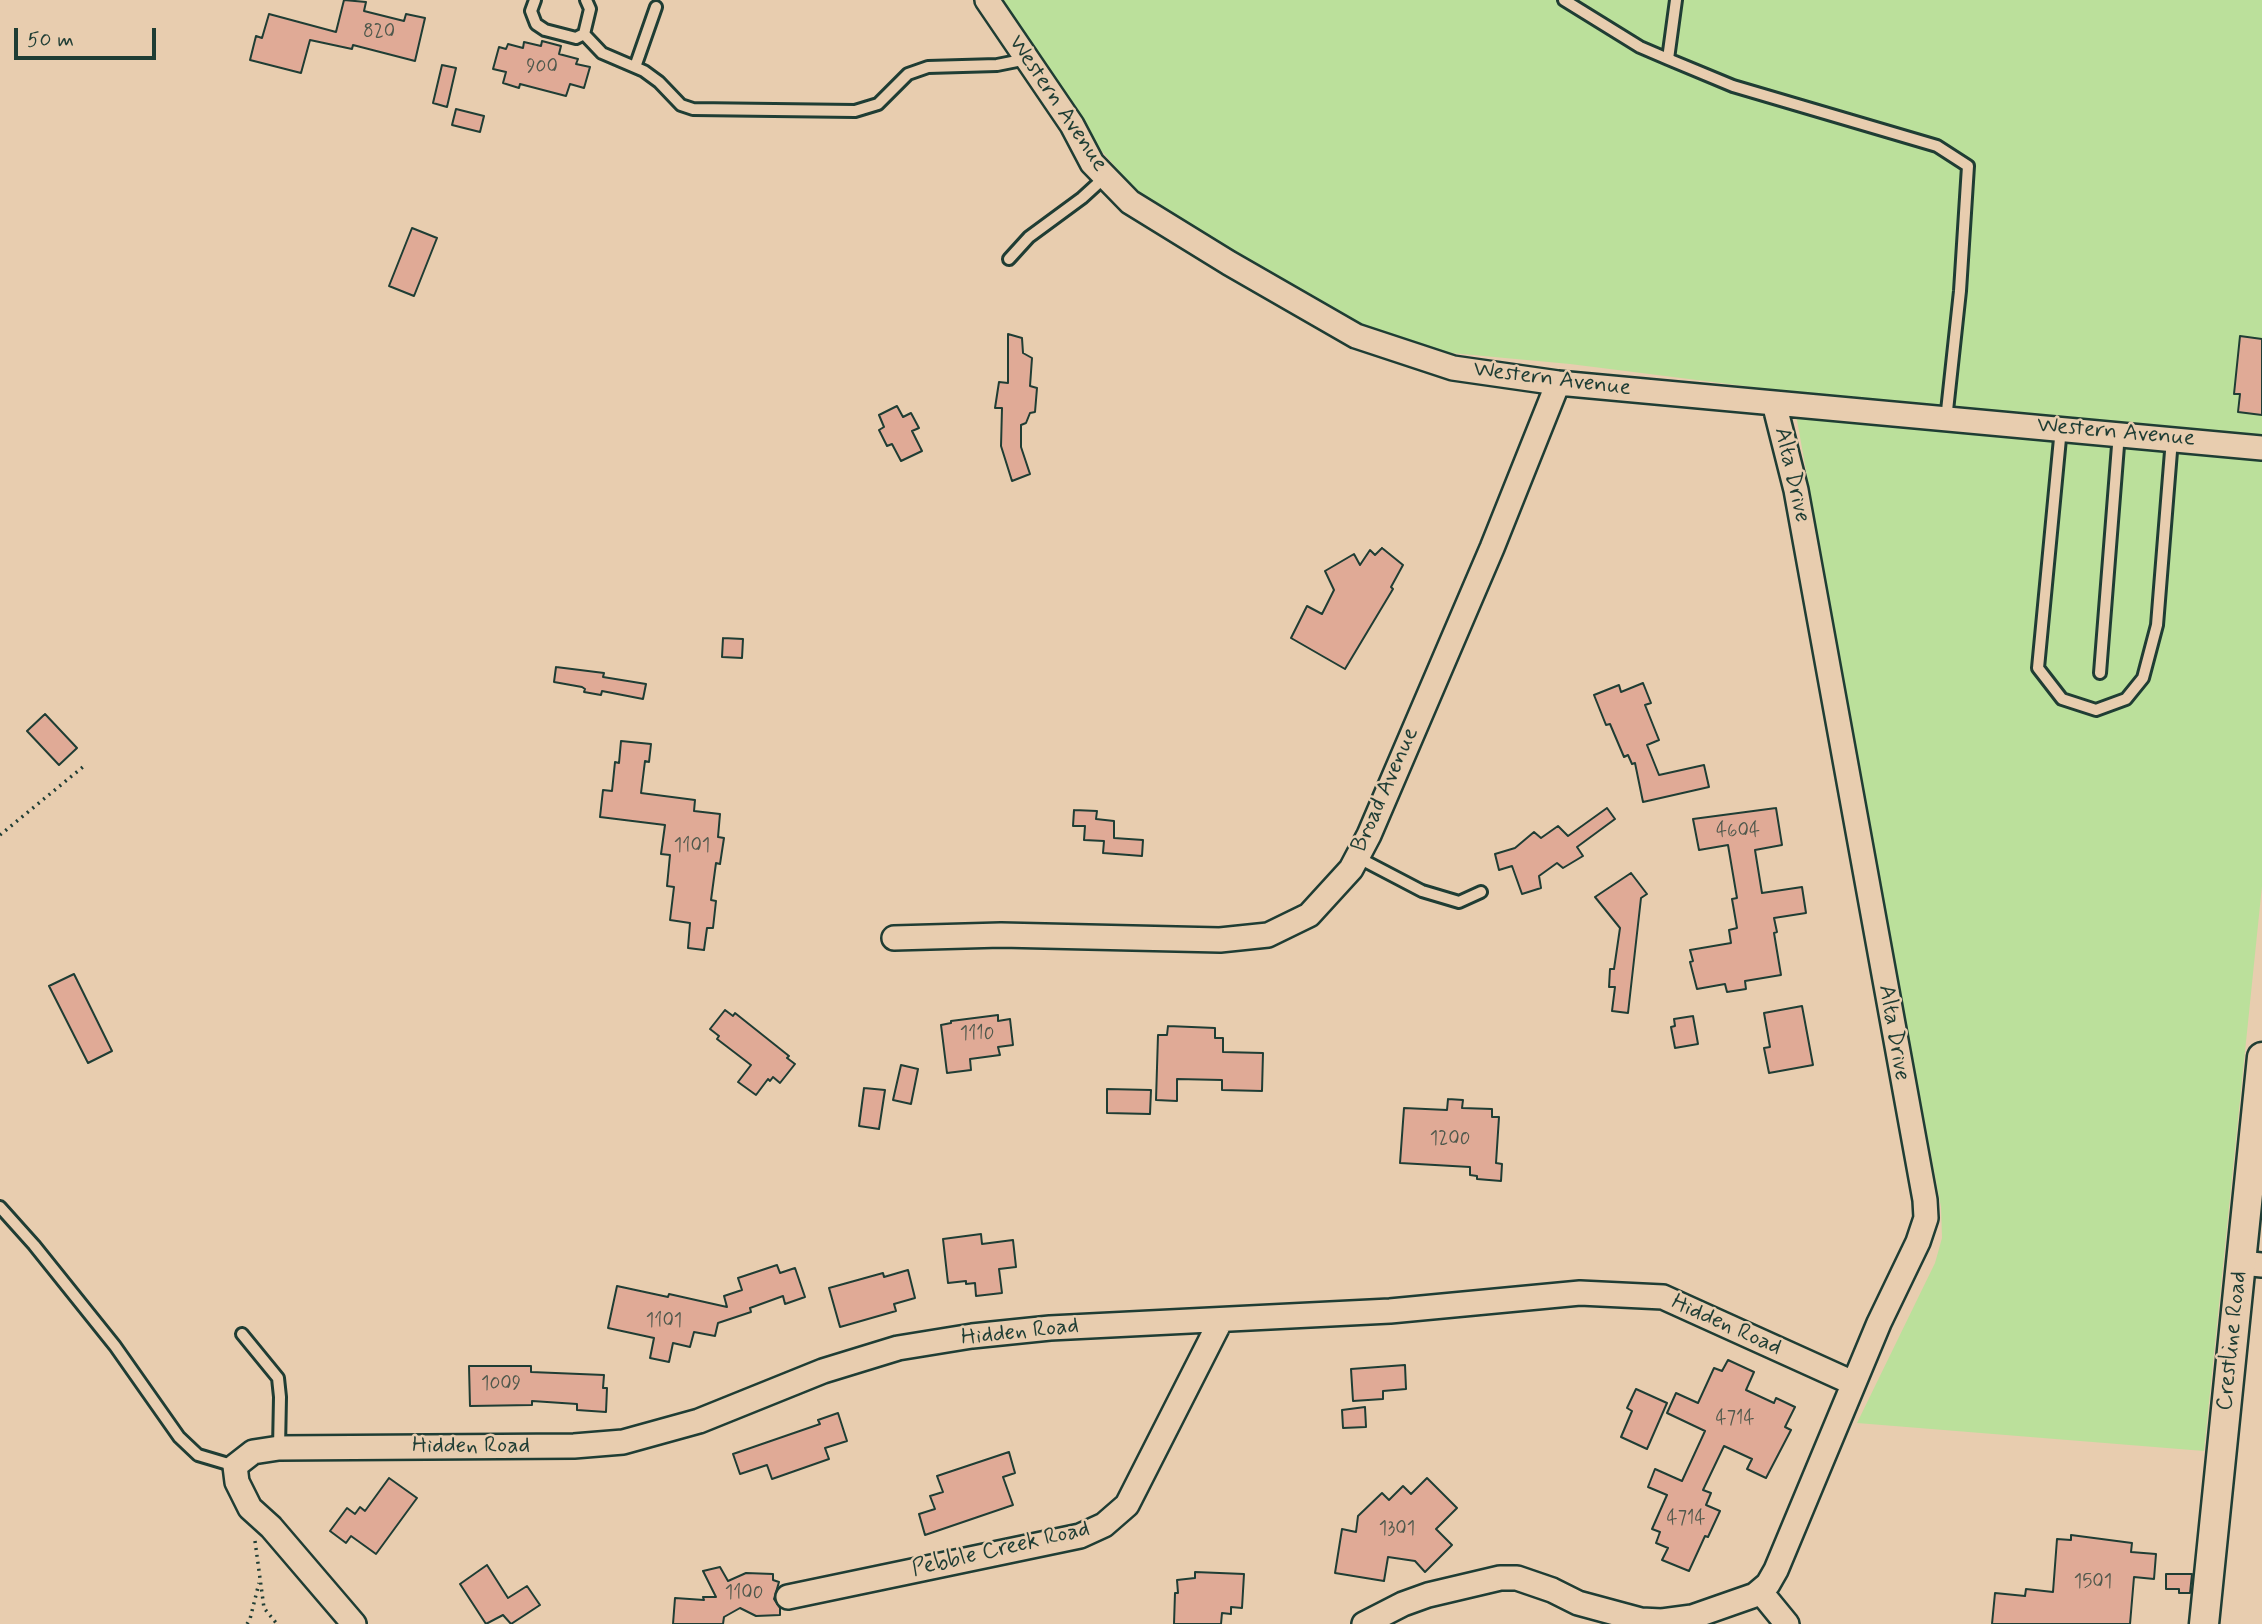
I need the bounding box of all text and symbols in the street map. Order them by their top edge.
scale bar [18,14,159,58]
house number: 820 [363,22,395,44]
text: 50 m [27,26,74,54]
street label: Western Avenue [1001,30,1113,178]
house number: 900 [526,57,558,79]
street label: Western Avenue [1472,357,1632,403]
street label: Western Avenue [2036,412,2196,454]
street label: Alta Drive [1767,425,1815,525]
street label: Broad Avenue [1346,723,1426,857]
house number: 4604 [1716,821,1760,843]
house number: 1101 [674,836,710,858]
street label: Alta Drive [1871,983,1915,1083]
house number: 1110 [960,1024,994,1046]
house number: 1200 [1430,1129,1470,1151]
street label: Crestline Road [2212,1270,2254,1412]
street label: Hidden Road [1666,1289,1786,1363]
house number: 1101 [646,1311,682,1333]
street label: Hidden Road [960,1313,1080,1353]
house number: 1009 [481,1374,521,1396]
house number: 4714 [1715,1409,1755,1431]
street label: Hidden Road [412,1433,530,1461]
house number: 4714 [1666,1509,1706,1531]
street label: Pebble Creek Road [909,1516,1093,1584]
house number: 1301 [1379,1519,1415,1541]
house number: 1501 [2074,1572,2112,1594]
house number: 1100 [725,1583,763,1605]

